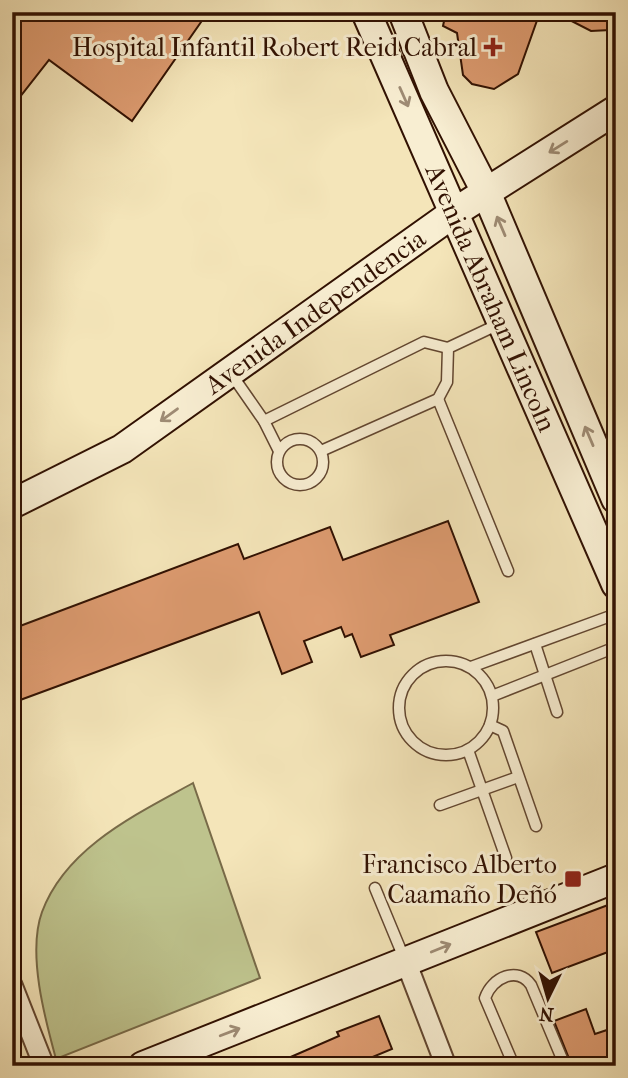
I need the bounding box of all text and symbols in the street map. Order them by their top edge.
place label: Hospital Infantil Robert Reid Cabral [72,32,477,63]
marker: Hospital Infantil Robert Reid Cabral [483,37,503,57]
one-way arrow [398,86,411,107]
one-way arrow [549,139,568,154]
street label: Avenida Abraham Lincoln [418,159,562,436]
one-way arrow [493,216,506,238]
street label: Avenida Independencia [198,222,432,402]
one-way arrow [160,408,179,422]
one-way arrow [582,426,595,447]
place label: Francisco Alberto Caamaño Deñó [362,849,557,910]
marker: Francisco Alberto Caamaño Deñó [563,869,583,889]
one-way arrow [430,941,452,954]
north arrow [512,962,582,1032]
text: N [538,1002,555,1026]
one-way arrow [218,1024,240,1037]

